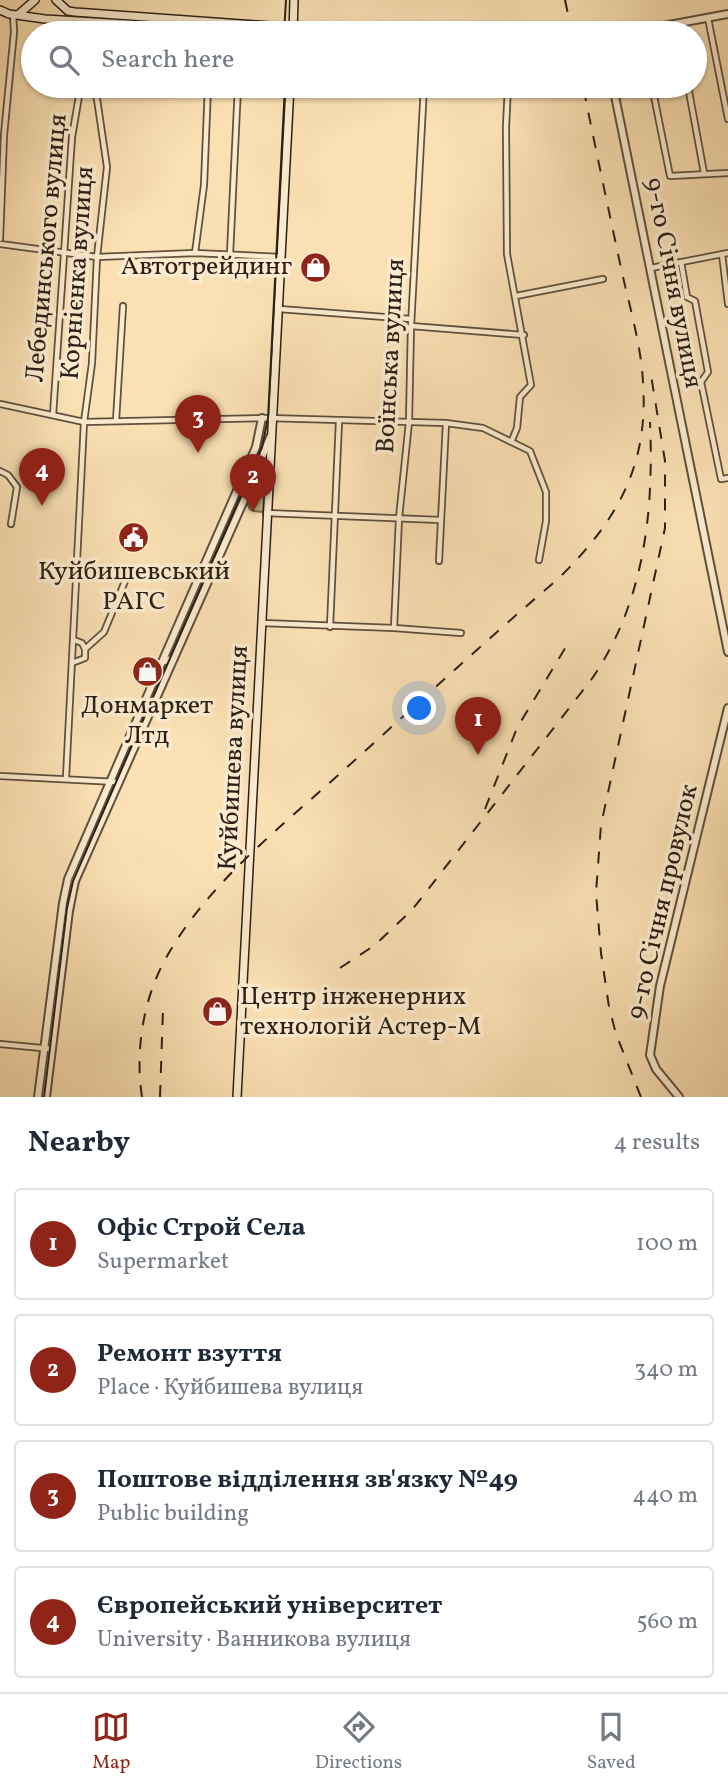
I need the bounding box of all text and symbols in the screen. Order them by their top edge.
search box [21,21,707,98]
icon: search [45,41,83,79]
text: Search here [101,42,234,78]
street label: Лебединського вулиця [17,112,77,384]
street label: Корнієнка вулиця [53,165,103,381]
street label: 9-го Січня вулиця [635,175,711,391]
place label: Автотрейдинг [121,249,292,285]
shop icon: Автотрейдинг [298,250,332,284]
street label: Воїнська вулиця [368,258,414,454]
pin: 3 [175,395,221,453]
pin: 4 [19,448,65,506]
pin: 2 [230,454,276,512]
public building icon: Куйбишевський РАГС [117,520,151,554]
place label: Куйбишевський РАГС [38,554,230,620]
street label: Куйбишева вулиця [210,644,258,872]
shop icon: Донмаркет Лтд [130,654,164,688]
place label: Донмаркет Лтд [81,688,213,754]
your location [402,691,436,725]
pin: 1 [455,697,501,755]
street label: 9-го Січня провулок [618,781,708,1023]
place label: Центр інженерних технологій Астер-М [240,979,481,1045]
shop icon: Центр інженерних технологій Астер-М [200,995,234,1029]
text: Nearby [28,1122,130,1164]
text: 4 results [614,1127,700,1159]
text: Офіс Строй Села [97,1210,306,1246]
text: 1 [48,1228,58,1260]
text: 100 m [636,1228,698,1260]
text: Supermarket [97,1246,229,1278]
text: Ремонт взуття [97,1336,282,1372]
text: 2 [47,1354,59,1386]
text: 340 m [634,1354,698,1386]
text: Place · Куйбишева вулиця [97,1372,363,1404]
text: Поштове відділення зв'язку №49 [97,1462,518,1498]
text: 3 [47,1480,59,1512]
text: 440 m [632,1480,698,1512]
text: Public building [97,1498,249,1530]
text: Європейський університет [97,1588,442,1624]
text: 4 [46,1606,60,1638]
text: 560 m [637,1606,698,1638]
text: University · Ванникова вулиця [97,1624,411,1656]
tab: Map [92,1708,130,1776]
tab: Directions [315,1708,402,1776]
tab: Saved [587,1708,636,1776]

